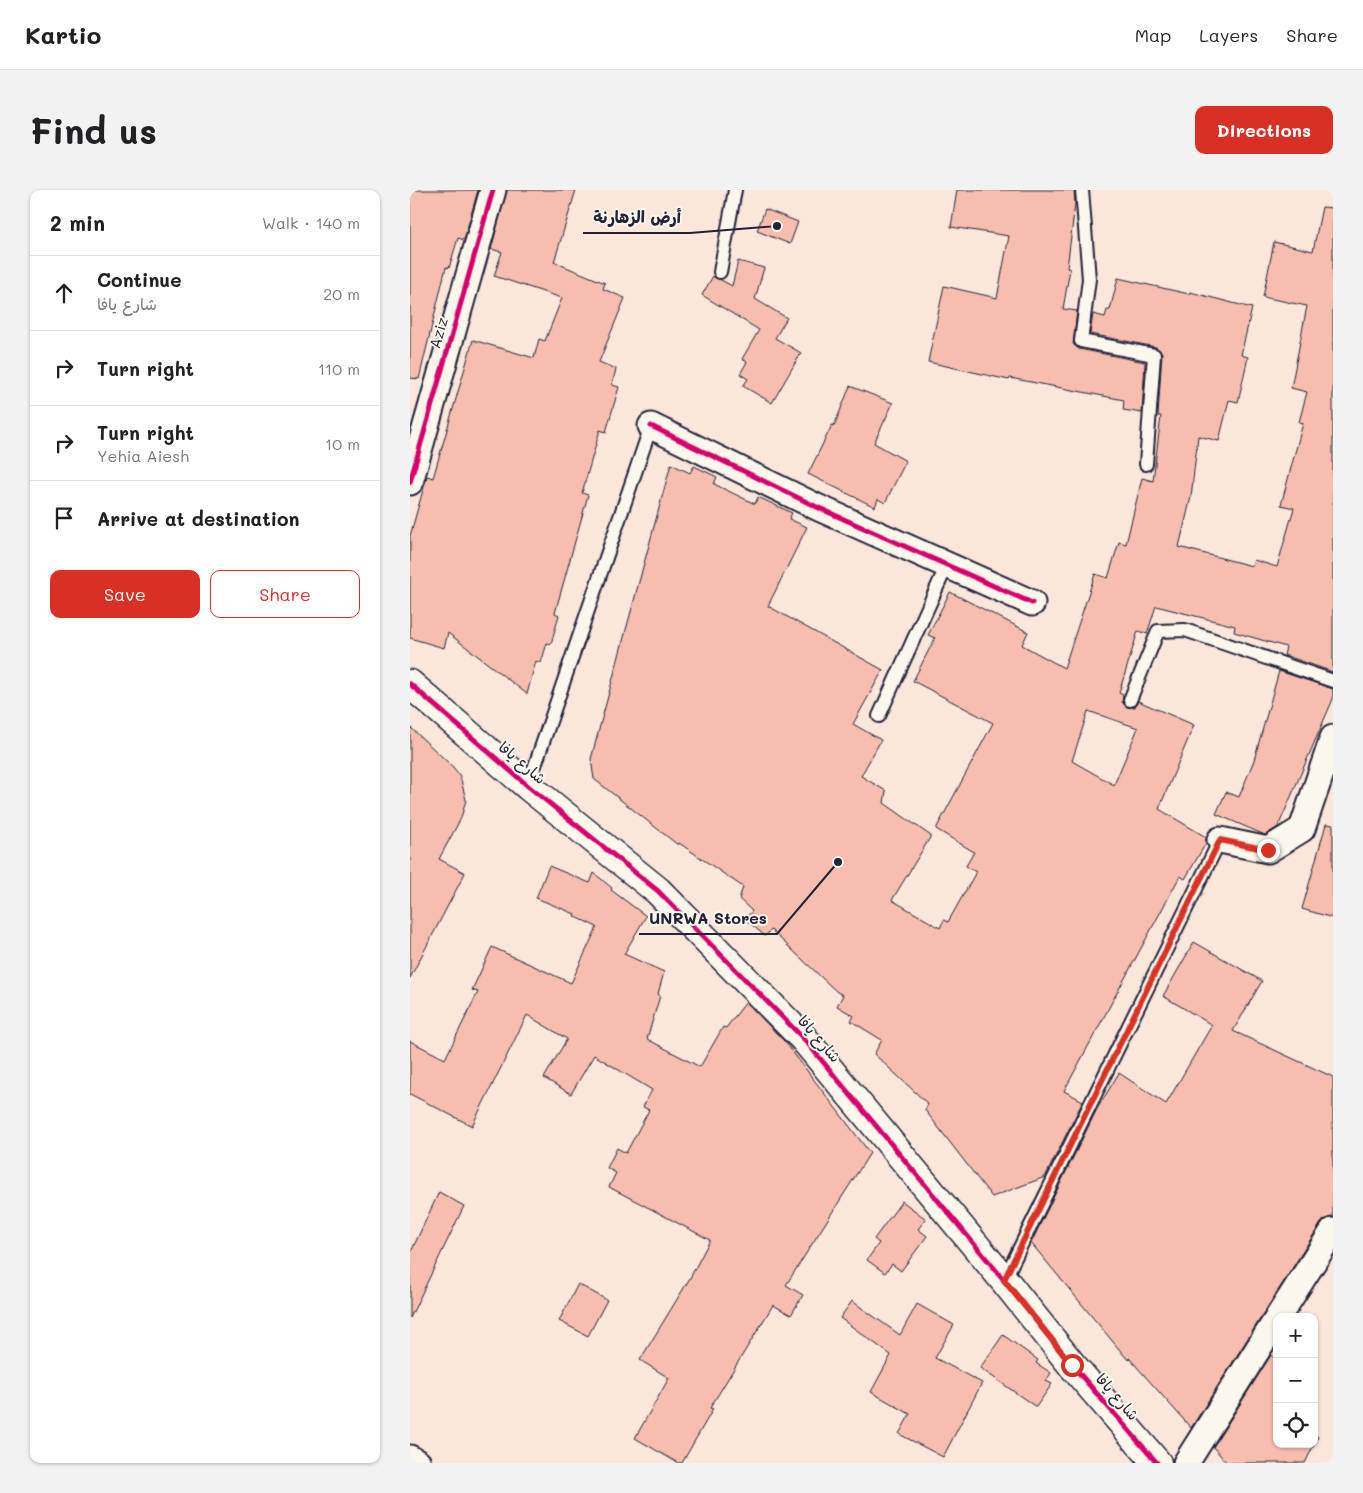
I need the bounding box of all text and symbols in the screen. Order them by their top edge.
text: Kartio [25,19,101,50]
text: Map [1135,23,1171,47]
text: Layers [1199,23,1258,47]
text: Share [1286,23,1338,47]
button: Directions [1195,106,1333,154]
text: Find us [30,107,157,153]
callout: أرض الزهارنة [583,202,690,233]
text: أرض الزهارنة [593,206,682,227]
text: 2 min [50,209,105,236]
text: Walk · 140 m [262,212,360,233]
text: Continue [97,267,182,292]
icon: ahead [50,279,78,307]
text: 20 m [323,283,360,304]
text: شارع يافا [97,293,157,314]
street label: Aziz [424,315,452,351]
icon: right [50,354,78,382]
text: Turn right [97,356,194,381]
text: 110 m [318,358,360,379]
text: Turn right [97,420,194,445]
icon: right [50,429,78,457]
text: 10 m [325,433,360,454]
text: Yehia Aiesh [97,445,189,466]
icon: arrive [50,504,78,532]
text: Arrive at destination [97,506,300,531]
button: Save [50,570,200,618]
button: Share [210,570,360,618]
street label: شارع يافا [494,737,551,789]
route end [1257,839,1280,862]
callout: UNRWA Stores [639,903,777,934]
text: UNRWA Stores [649,907,767,928]
street label: شارع يافا [793,1011,846,1067]
map controls [1273,1313,1318,1448]
button: + [1273,1313,1318,1358]
route start [1061,1354,1084,1377]
button: − [1273,1358,1318,1403]
street label: شارع يافا [1091,1369,1144,1425]
button: locate [1273,1403,1318,1448]

